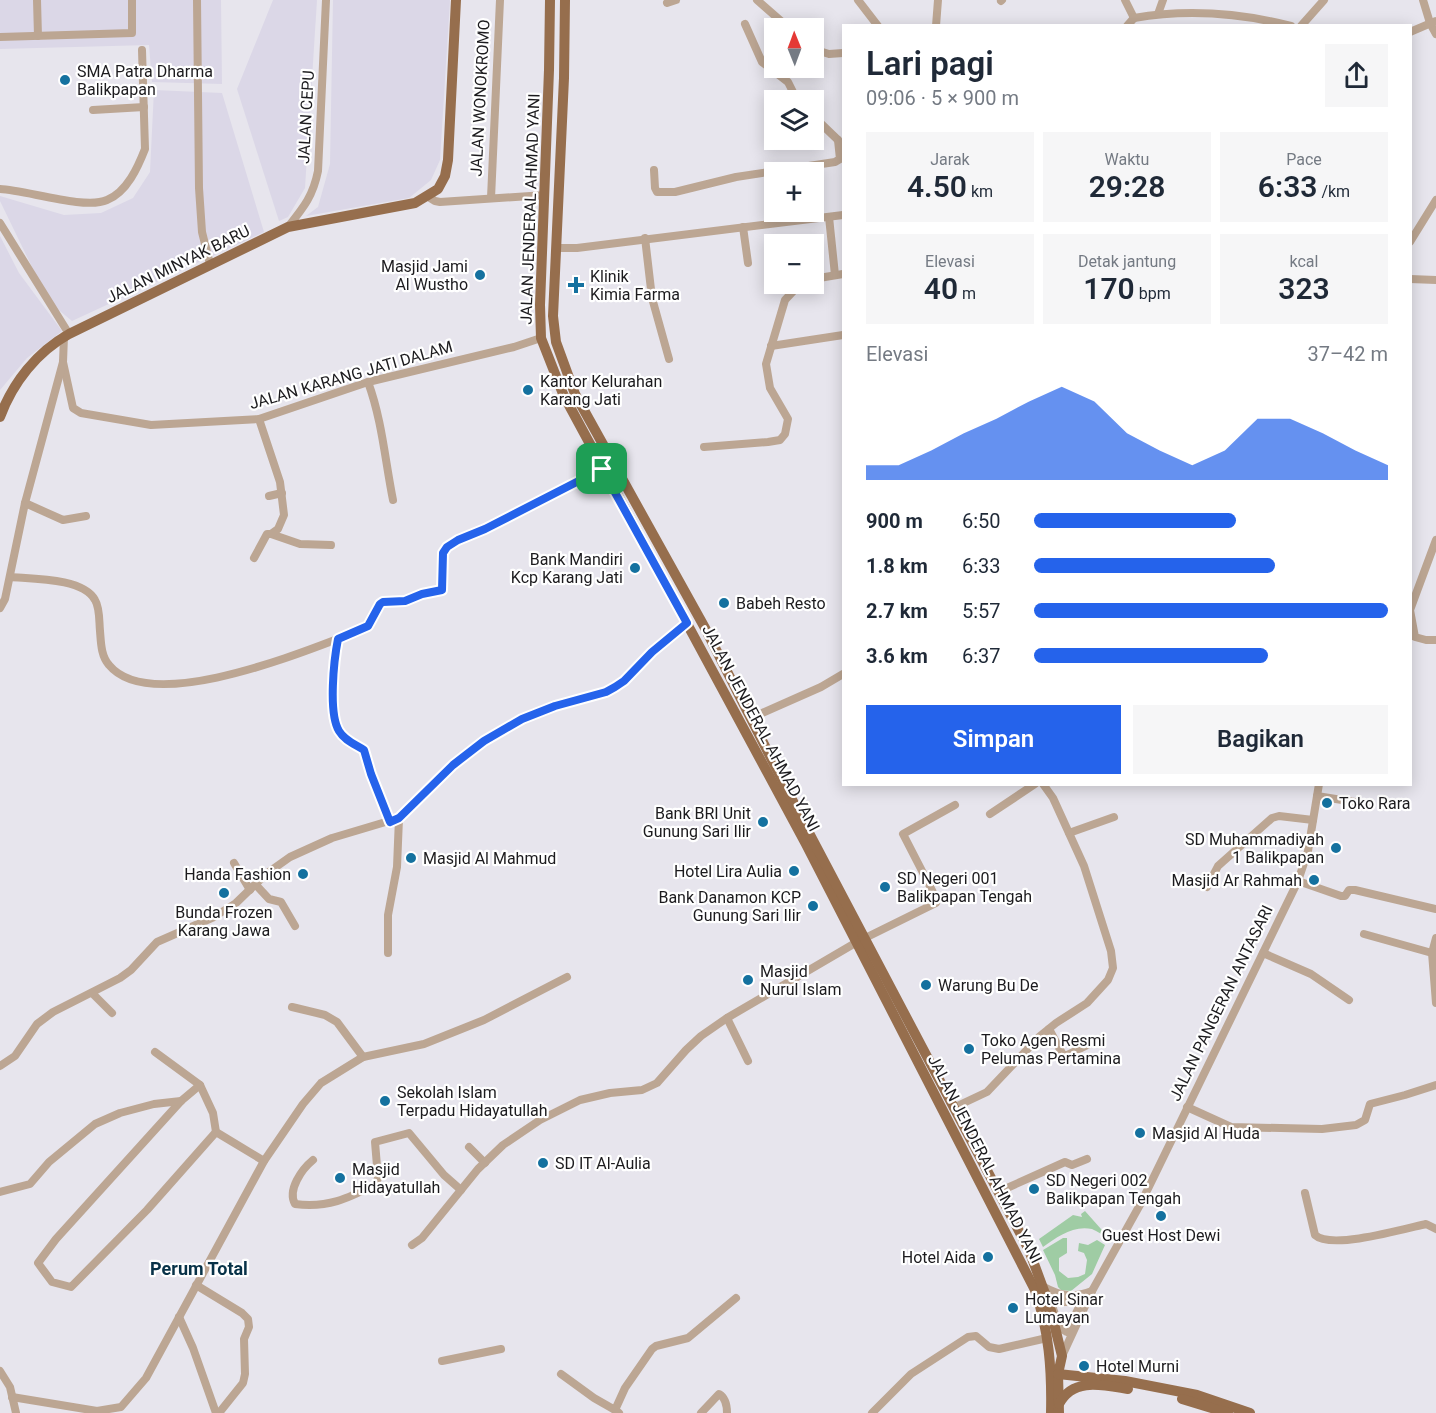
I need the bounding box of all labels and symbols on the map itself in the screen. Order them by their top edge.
north arrow [764,18,824,78]
street label: JALAN WONOKROMO [466,19,494,177]
place label: SMA Patra Dharma Balikpapan [77,62,213,99]
street label: JALAN CEPU [294,70,318,164]
marker: SMA Patra Dharma Balikpapan [58,73,72,87]
street label: JALAN JENDERAL AHMAD YANI [516,93,544,325]
street label: JALAN MINYAK BARU [103,221,253,307]
place label: Masjid Jami Al Wustho [381,257,468,294]
place label: Klinik Kimia Farma [590,267,680,304]
marker: Masjid Jami Al Wustho [473,268,487,282]
marker: Klinik Kimia Farma [567,276,585,294]
street label: JALAN KARANG JATI DALAM [247,337,455,413]
place label: Kantor Kelurahan Karang Jati [540,372,662,409]
marker: Kantor Kelurahan Karang Jati [521,383,535,397]
pin [576,443,627,494]
place label: Bank Mandiri Kcp Karang Jati [511,550,623,587]
marker: Bank Mandiri Kcp Karang Jati [628,561,642,575]
place label: Babeh Resto [736,594,826,613]
marker: Babeh Resto [717,596,731,610]
street label: JALAN JENDERAL AHMAD YANI [698,621,824,835]
place label: Toko Rara [1339,794,1410,813]
marker: Toko Rara [1320,796,1334,810]
place label: Bank BRI Unit Gunung Sari Ilir [643,804,752,841]
marker: Bank BRI Unit Gunung Sari Ilir [756,815,770,829]
place label: SD Muhammadiyah 1 Balikpapan [1185,830,1324,867]
marker: SD Muhammadiyah 1 Balikpapan [1329,841,1343,855]
place label: Masjid Al Mahmud [423,849,556,868]
marker: Masjid Al Mahmud [404,851,418,865]
place label: Hotel Lira Aulia [674,862,782,881]
marker: Hotel Lira Aulia [787,864,801,878]
place label: Handa Fashion [184,865,291,884]
marker: Handa Fashion [296,867,310,881]
place label: SD Negeri 001 Balikpapan Tengah [897,869,1032,906]
place label: Masjid Ar Rahmah [1172,871,1302,890]
marker: Masjid Ar Rahmah [1307,873,1321,887]
marker: SD Negeri 001 Balikpapan Tengah [878,880,892,894]
marker: Bunda Frozen Karang Jawa [217,886,231,900]
place label: Bank Danamon KCP Gunung Sari Ilir [658,888,802,925]
marker: Bank Danamon KCP Gunung Sari Ilir [806,899,820,913]
street label: JALAN PANGERAN ANTASARI [1165,902,1277,1104]
place label: Bunda Frozen Karang Jawa [175,903,273,940]
place label: Masjid Nurul Islam [760,962,842,999]
marker: Masjid Nurul Islam [741,973,755,987]
place label: Warung Bu De [938,976,1038,995]
marker: Warung Bu De [919,978,933,992]
place label: Toko Agen Resmi Pelumas Pertamina [981,1031,1121,1068]
marker: Toko Agen Resmi Pelumas Pertamina [962,1042,976,1056]
street label: JALAN JENDERAL AHMAD YANI [924,1052,1046,1266]
place label: Sekolah Islam Terpadu Hidayatullah [397,1083,548,1120]
marker: Sekolah Islam Terpadu Hidayatullah [378,1094,392,1108]
place label: Masjid Al Huda [1152,1124,1260,1143]
marker: Masjid Al Huda [1133,1126,1147,1140]
place label: SD IT Al-Aulia [555,1154,651,1173]
marker: SD IT Al-Aulia [536,1156,550,1170]
place label: Masjid Hidayatullah [352,1160,440,1197]
marker: Masjid Hidayatullah [333,1171,347,1185]
place label: SD Negeri 002 Balikpapan Tengah [1046,1171,1181,1208]
marker: SD Negeri 002 Balikpapan Tengah [1027,1182,1041,1196]
marker: Guest Host Dewi [1154,1209,1168,1223]
place label: Guest Host Dewi [1102,1226,1220,1245]
place label: Hotel Aida [902,1248,976,1267]
marker: Hotel Aida [981,1250,995,1264]
district label: Perum Total [150,1258,248,1279]
place label: Hotel Sinar Lumayan [1025,1290,1104,1327]
marker: Hotel Sinar Lumayan [1006,1301,1020,1315]
place label: Hotel Murni [1096,1357,1179,1376]
marker: Hotel Murni [1077,1359,1091,1373]

